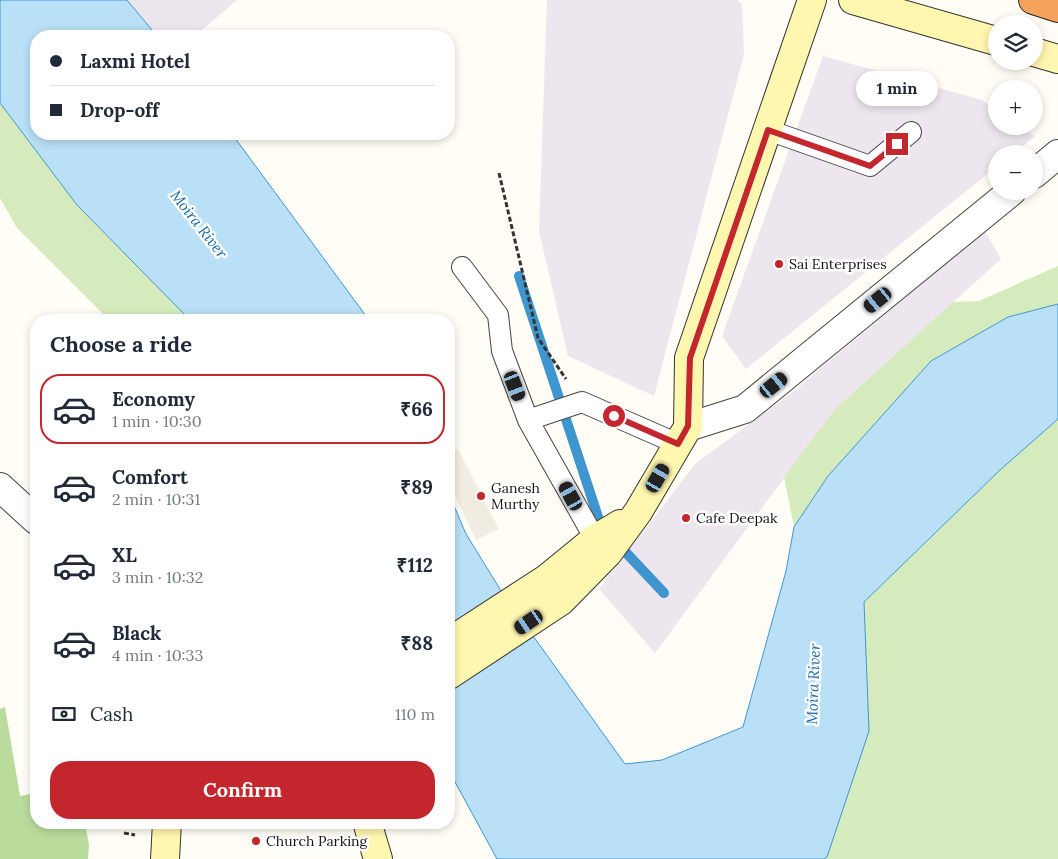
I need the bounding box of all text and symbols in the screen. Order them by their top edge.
map controls [988,15,1043,200]
button: layers [988,15,1043,70]
text: Laxmi Hotel [80,49,190,73]
callout: 1 min [856,72,938,106]
text: 1 min [877,78,917,98]
button: + [988,80,1043,135]
text: Drop-off [80,98,159,122]
route end [886,133,908,155]
button: − [988,145,1043,200]
water label: Moira River [167,186,232,262]
place label: Sai Enterprises [789,255,887,273]
marker: Sai Enterprises [773,258,785,270]
car [861,285,894,315]
text: Choose a ride [50,330,192,358]
car [502,369,527,403]
car [757,370,790,400]
icon: car [52,387,97,432]
text: Economy [112,387,195,411]
text: ₹66 [400,397,433,421]
route start [603,405,625,427]
text: 1 min · 10:30 [112,411,202,431]
car [644,461,671,495]
icon: car [52,465,97,510]
text: Comfort [112,465,188,489]
text: ₹89 [400,475,433,499]
place label: Ganesh Murthy [491,479,540,513]
car [557,479,584,513]
text: 2 min · 10:31 [112,489,200,509]
marker: Ganesh Murthy [475,490,487,502]
place label: Cafe Deepak [696,509,778,527]
marker: Cafe Deepak [680,512,692,524]
icon: car [52,543,97,588]
text: XL [112,543,137,567]
text: ₹112 [397,553,433,577]
text: 3 min · 10:32 [112,567,203,587]
car [512,607,545,637]
icon: car [52,621,97,666]
text: Black [112,621,161,645]
text: ₹88 [400,631,433,655]
water label: Moira River [802,643,824,725]
text: 4 min · 10:33 [112,645,203,665]
icon: cash [50,700,78,728]
text: Cash [90,702,133,726]
text: 110 m [395,704,435,724]
button: Confirm [50,761,435,819]
place label: Church Parking [266,832,368,850]
marker: Church Parking [250,835,262,847]

